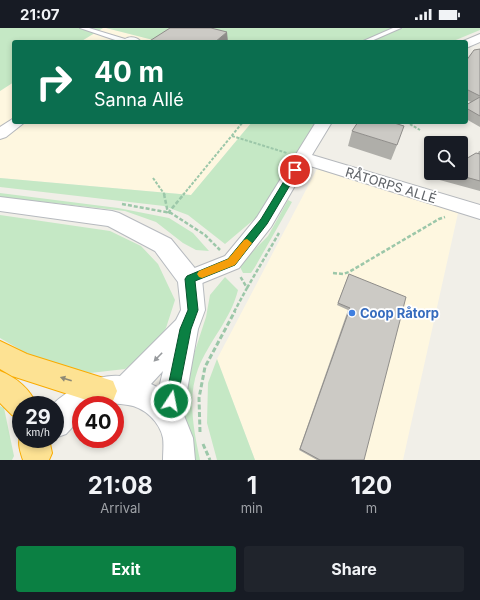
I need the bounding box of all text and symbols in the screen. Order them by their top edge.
text: 21:07 [20,5,59,24]
text: 40 m [94,55,164,89]
icon: right [28,56,80,108]
text: Sanna Allé [94,89,184,110]
map controls [424,136,468,180]
button: search [424,136,468,180]
pin [278,153,312,187]
icon: arrive [284,159,306,181]
street label: RÅTORPS ALLÉ [344,163,439,206]
place label: Coop Råtorp [360,305,439,321]
marker: Coop Råtorp [347,308,357,318]
one-way arrow [153,352,163,362]
one-way arrow [60,376,72,382]
position arrow [150,380,192,422]
speed limit sign: 40 [72,396,124,448]
text: 29 [25,405,51,429]
text: km/h [26,426,50,438]
text: 21:08 [88,471,153,500]
text: 1 [247,471,257,500]
text: 120 [351,471,392,500]
text: Arrival [100,500,140,516]
text: min [241,500,263,516]
text: m [366,500,377,516]
button: Exit [16,546,236,592]
button: Share [244,546,464,592]

